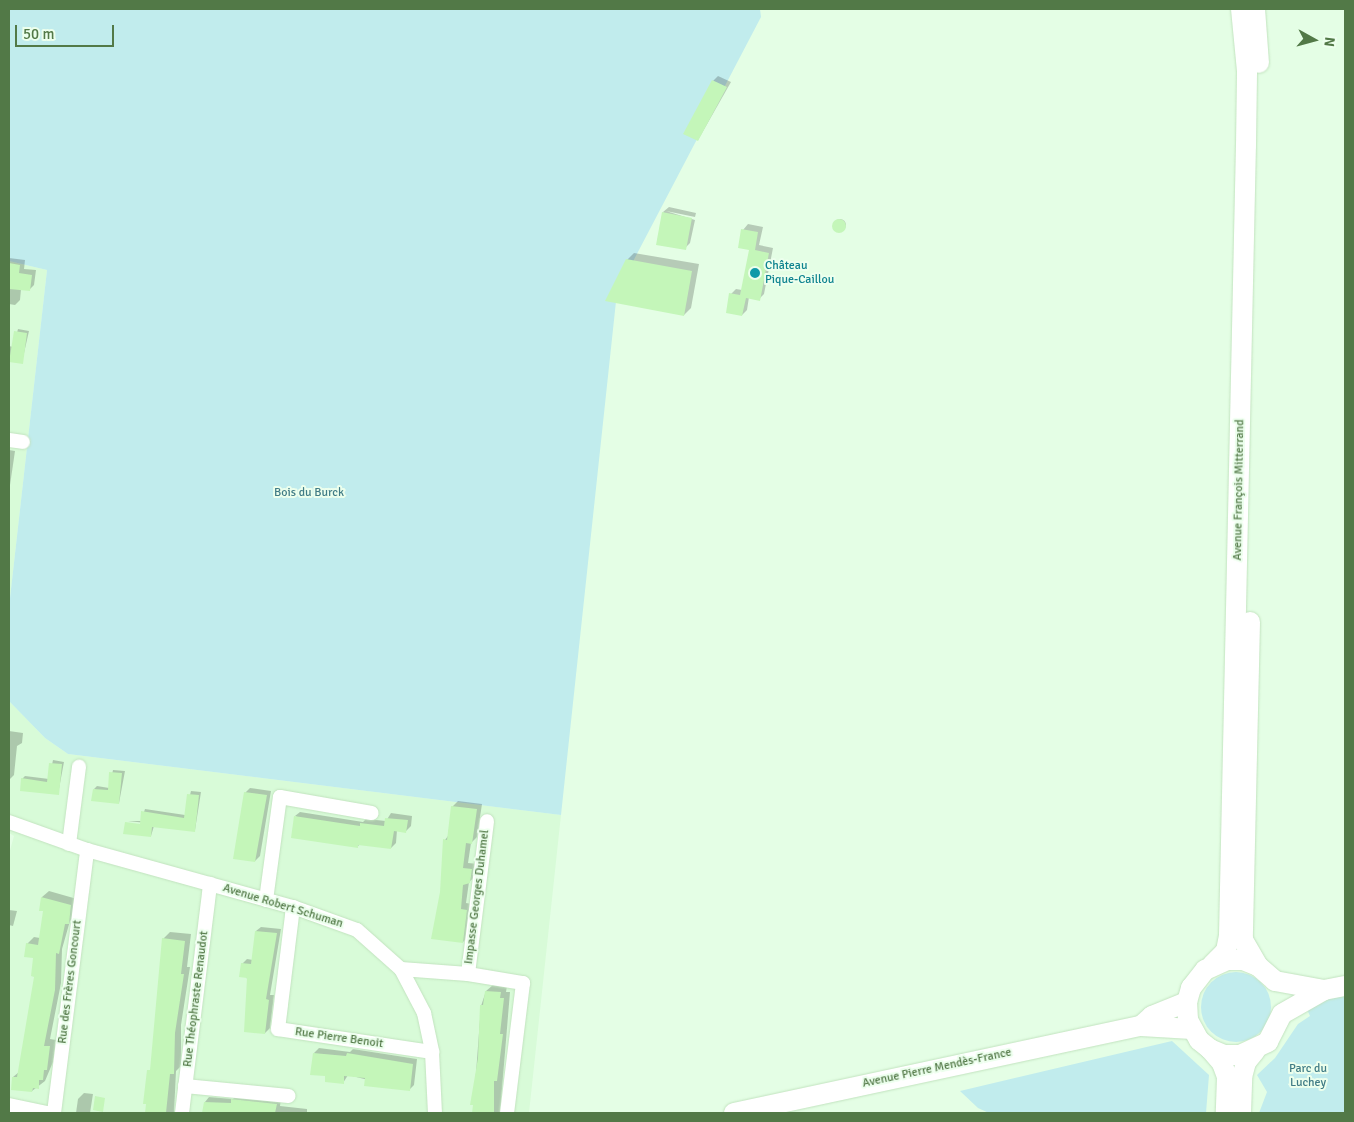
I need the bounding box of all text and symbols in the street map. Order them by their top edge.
scale bar [18,15,116,47]
north arrow [1289,15,1339,65]
text: 50 m [23,25,54,43]
text: N [1320,36,1338,48]
place label: Château Pique-Caillou [765,259,834,287]
marker: Château Pique-Caillou [749,267,761,279]
street label: Avenue François Mitterrand [1231,419,1247,561]
park label: Bois du Burck [274,486,344,500]
street label: Impasse Georges Duhamel [462,829,492,965]
street label: Avenue Robert Schuman [221,881,345,931]
street label: Rue des Frères Goncourt [55,919,85,1045]
street label: Rue Théophraste Renaudot [181,930,211,1068]
street label: Rue Pierre Benoit [294,1025,384,1051]
street label: Avenue Pierre Mendès-France [861,1045,1013,1091]
park label: Parc du Luchey [1289,1062,1327,1090]

